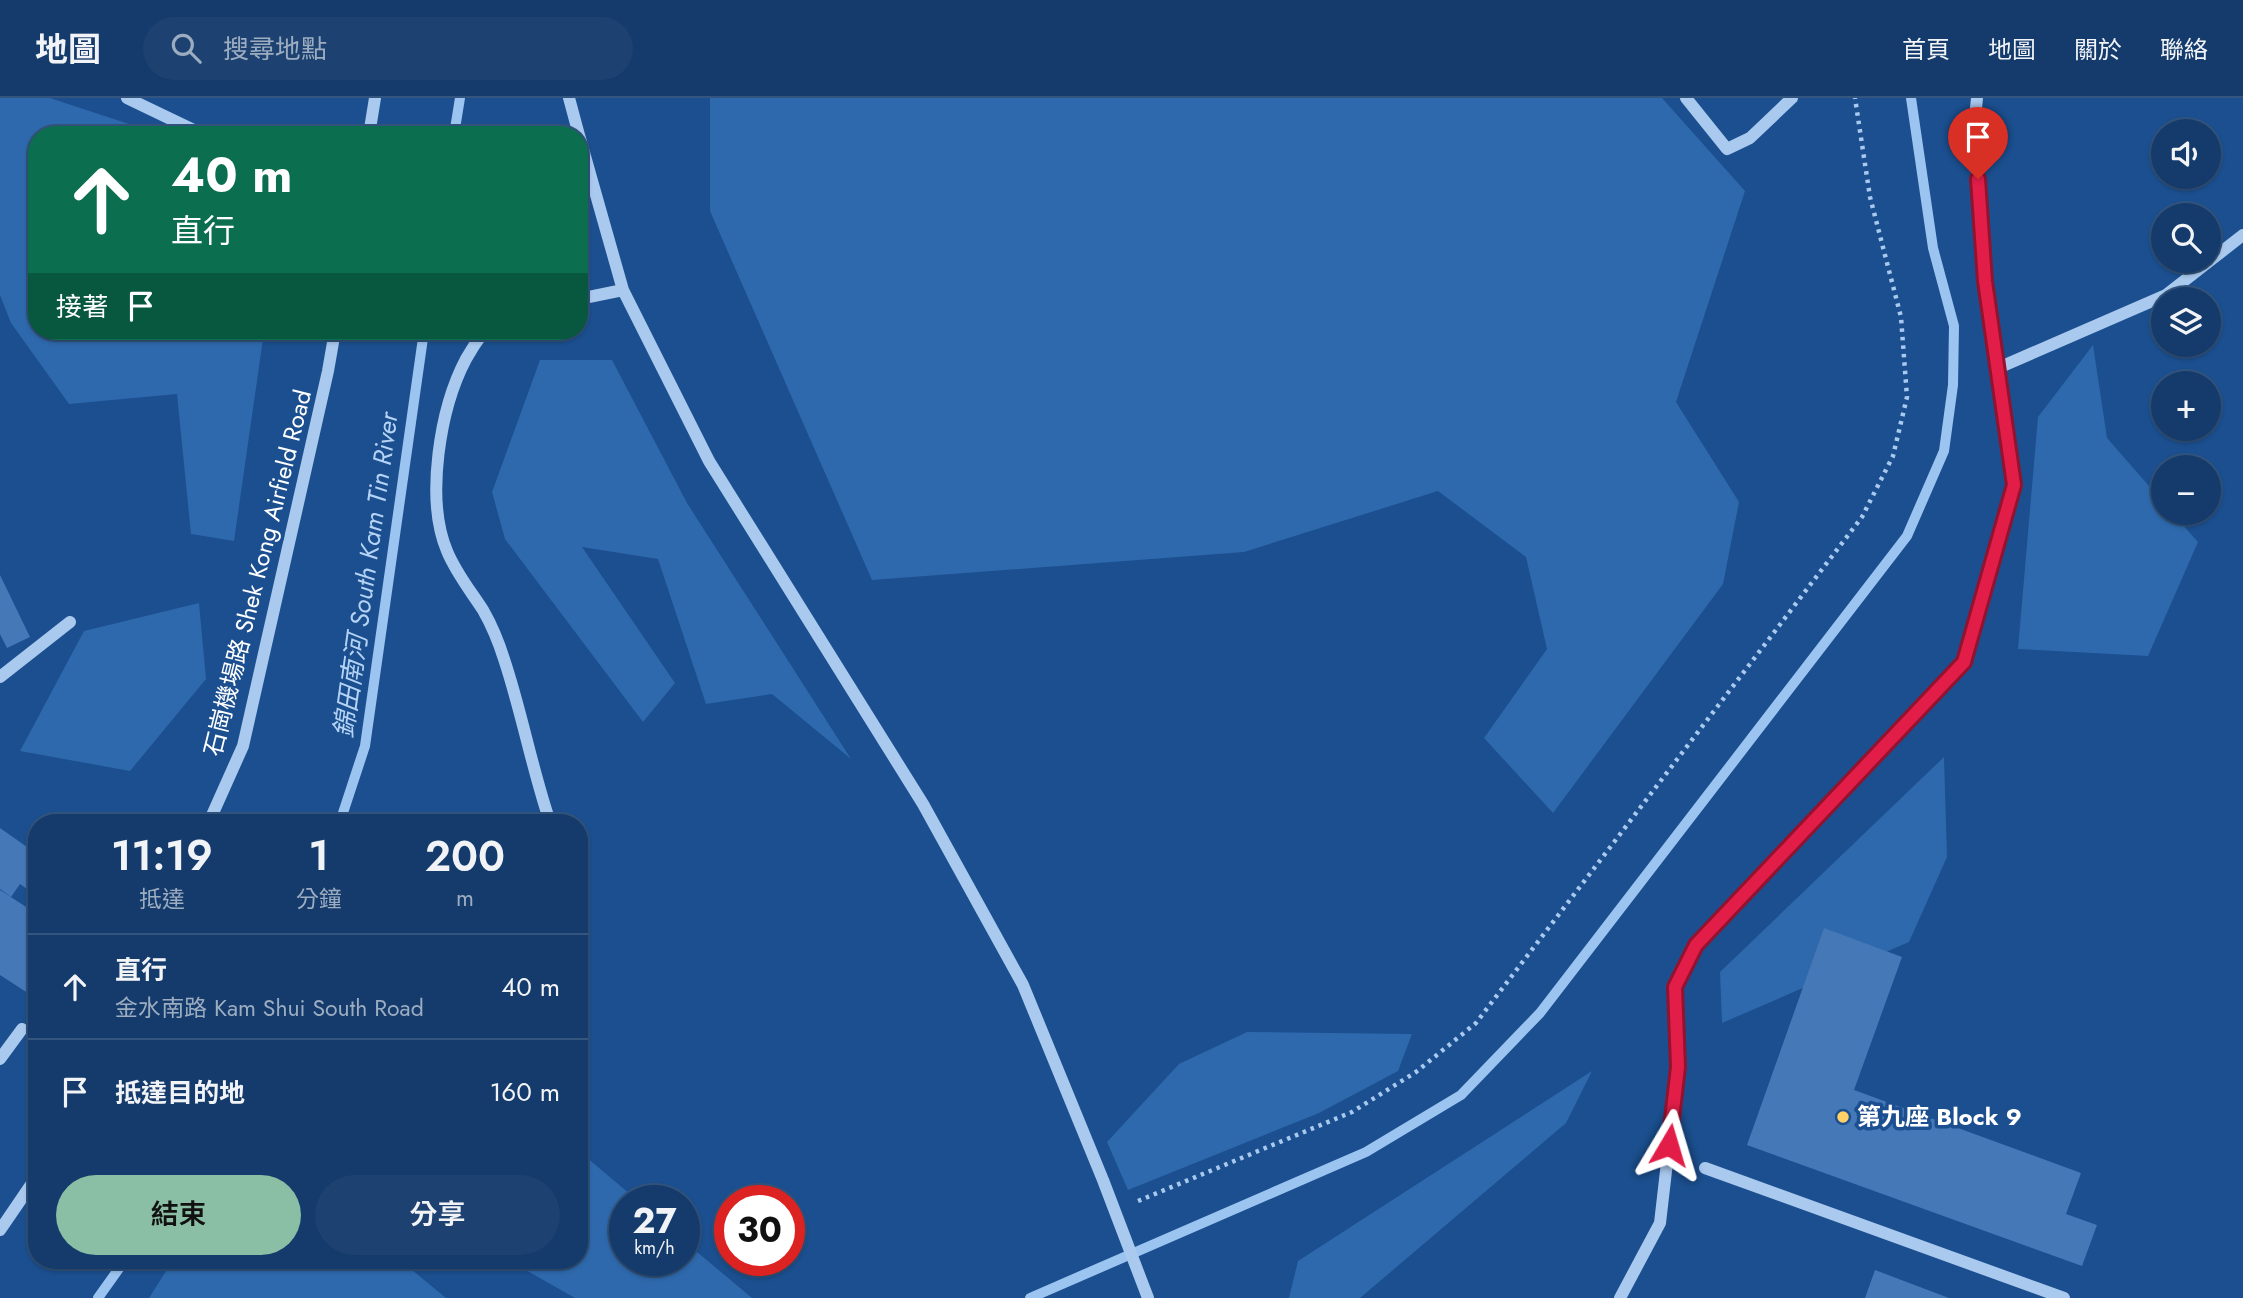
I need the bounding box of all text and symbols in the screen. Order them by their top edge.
search box [143,17,633,80]
text: 地圖 [35,26,101,73]
icon: search [167,29,205,67]
text: 搜尋地點 [223,30,327,68]
text: 首頁 [1902,32,1950,67]
text: 地圖 [1988,32,2036,67]
text: 關於 [2074,32,2122,67]
text: 聯絡 [2160,32,2208,67]
pin [1948,107,2008,179]
icon: arrive [1959,118,1997,156]
map controls [2151,119,2221,525]
button: sound [2151,119,2221,189]
text: 40 m [171,140,293,210]
icon: ahead [56,154,147,245]
button: search [2151,203,2221,273]
text: 直行 [171,208,235,254]
icon: arrive [122,287,160,325]
button: layers [2151,287,2221,357]
text: 接著 [56,288,108,326]
button: + [2151,371,2221,441]
street label: 石崗機場路 Shek Kong Airfield Road [195,386,320,760]
water label: 錦田南河 South Kam Tin River [324,408,408,740]
button: − [2151,455,2221,525]
text: 11:19 [111,825,213,886]
text: 1 [308,825,329,886]
text: 200 [425,826,505,887]
text: m [456,881,474,915]
text: 抵達 [139,882,185,916]
text: 分鐘 [296,882,342,916]
text: 直行 [115,951,167,989]
icon: ahead [56,968,94,1006]
text: 40 m [501,968,560,1006]
text: 金水南路 Kam Shui South Road [115,991,424,1025]
icon: arrive [56,1073,94,1111]
text: 160 m [490,1073,560,1111]
text: 抵達目的地 [115,1074,245,1112]
place label: 第九座 Block 9 [1857,1099,2022,1134]
position arrow [1632,1108,1706,1182]
marker: 第九座 Block 9 [1835,1109,1851,1125]
button: 結束 [56,1175,301,1255]
button: 分享 [315,1175,560,1255]
speed limit sign: 30 [714,1185,805,1276]
text: 27 [632,1196,677,1246]
text: km/h [634,1235,675,1261]

